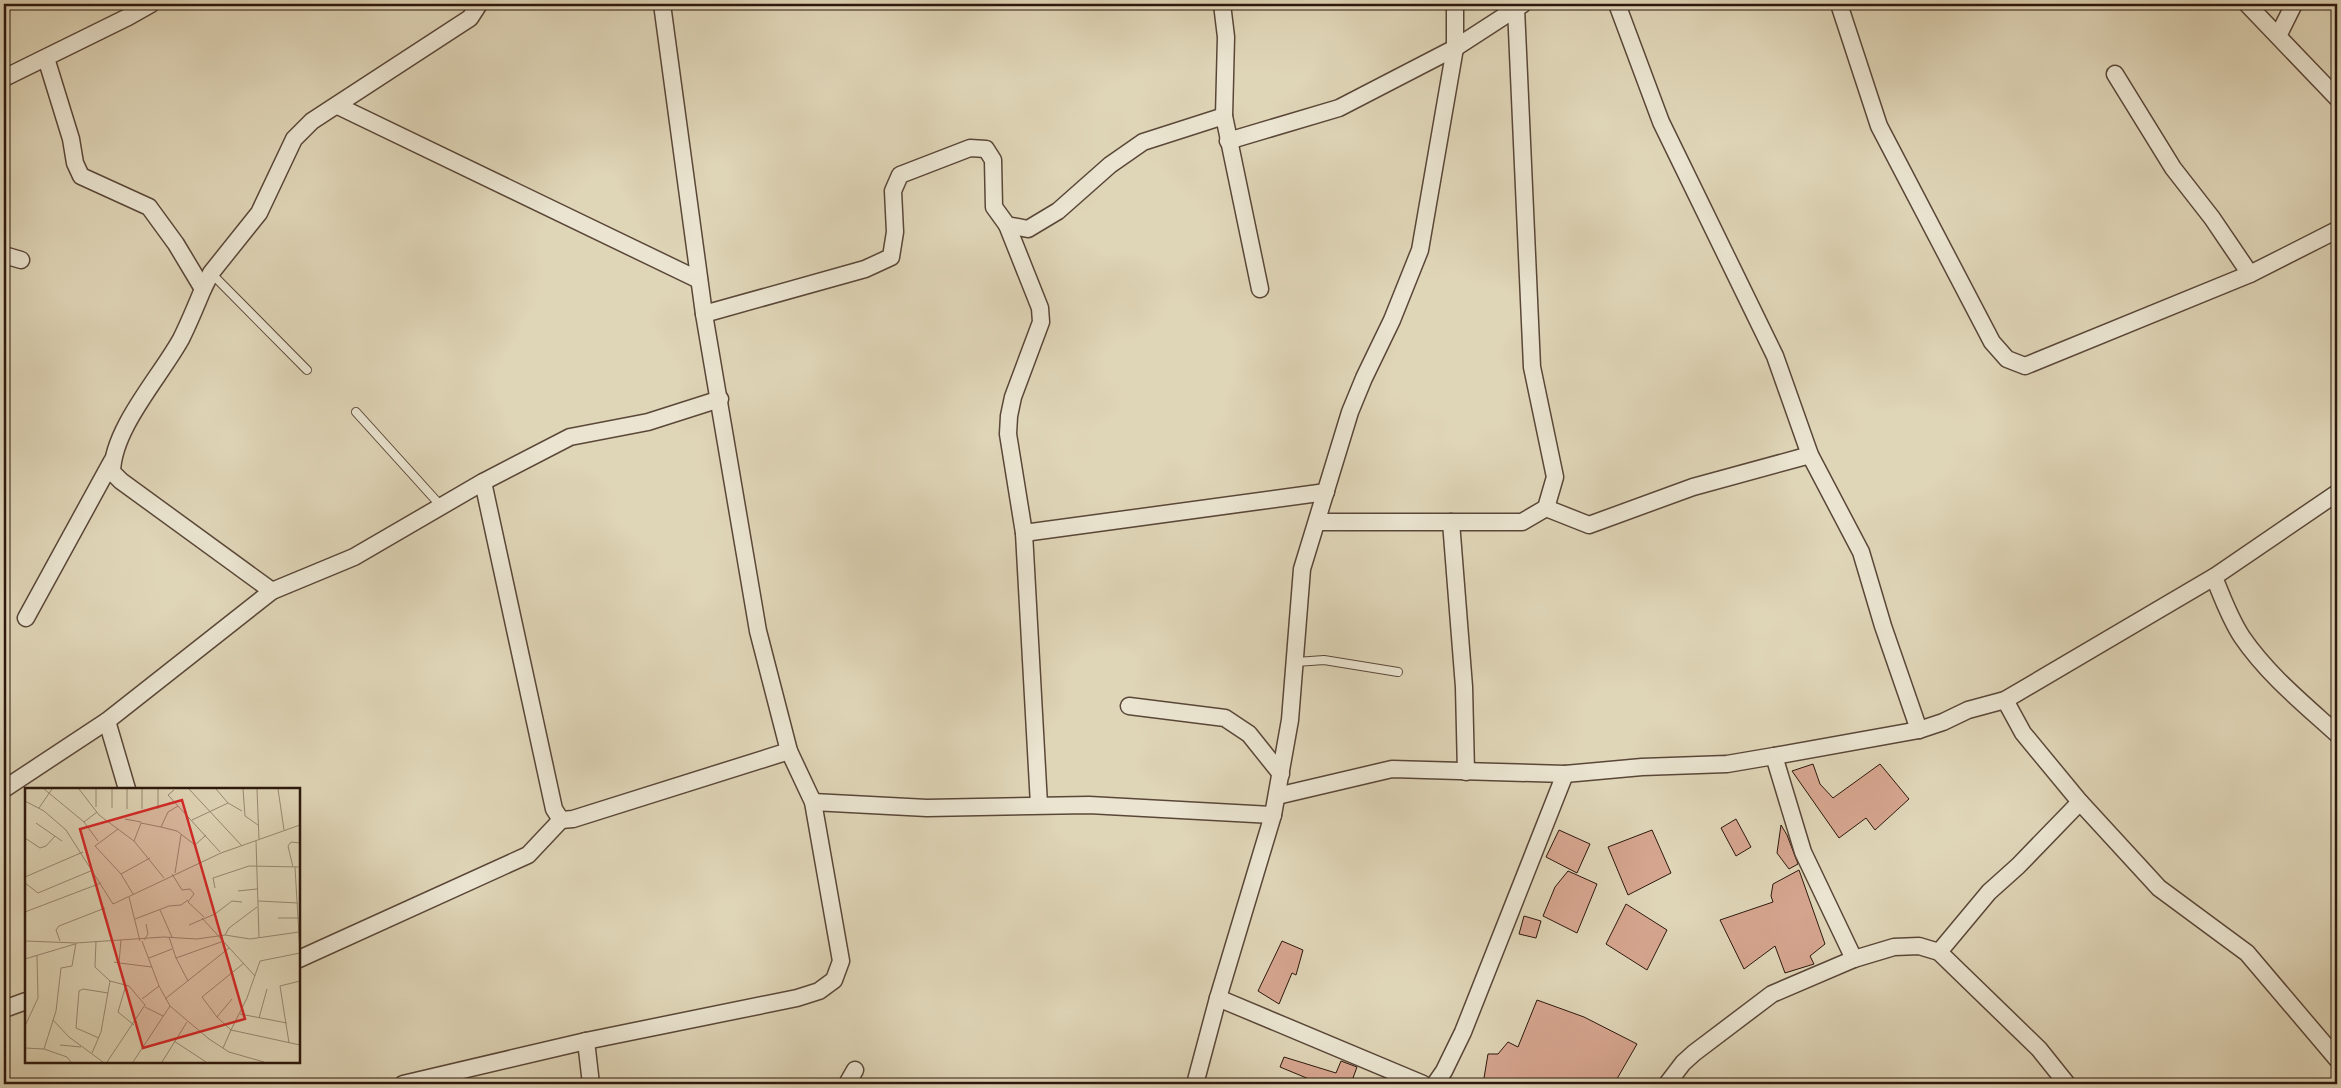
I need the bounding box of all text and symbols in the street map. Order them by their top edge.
inset map [25,788,300,1063]

